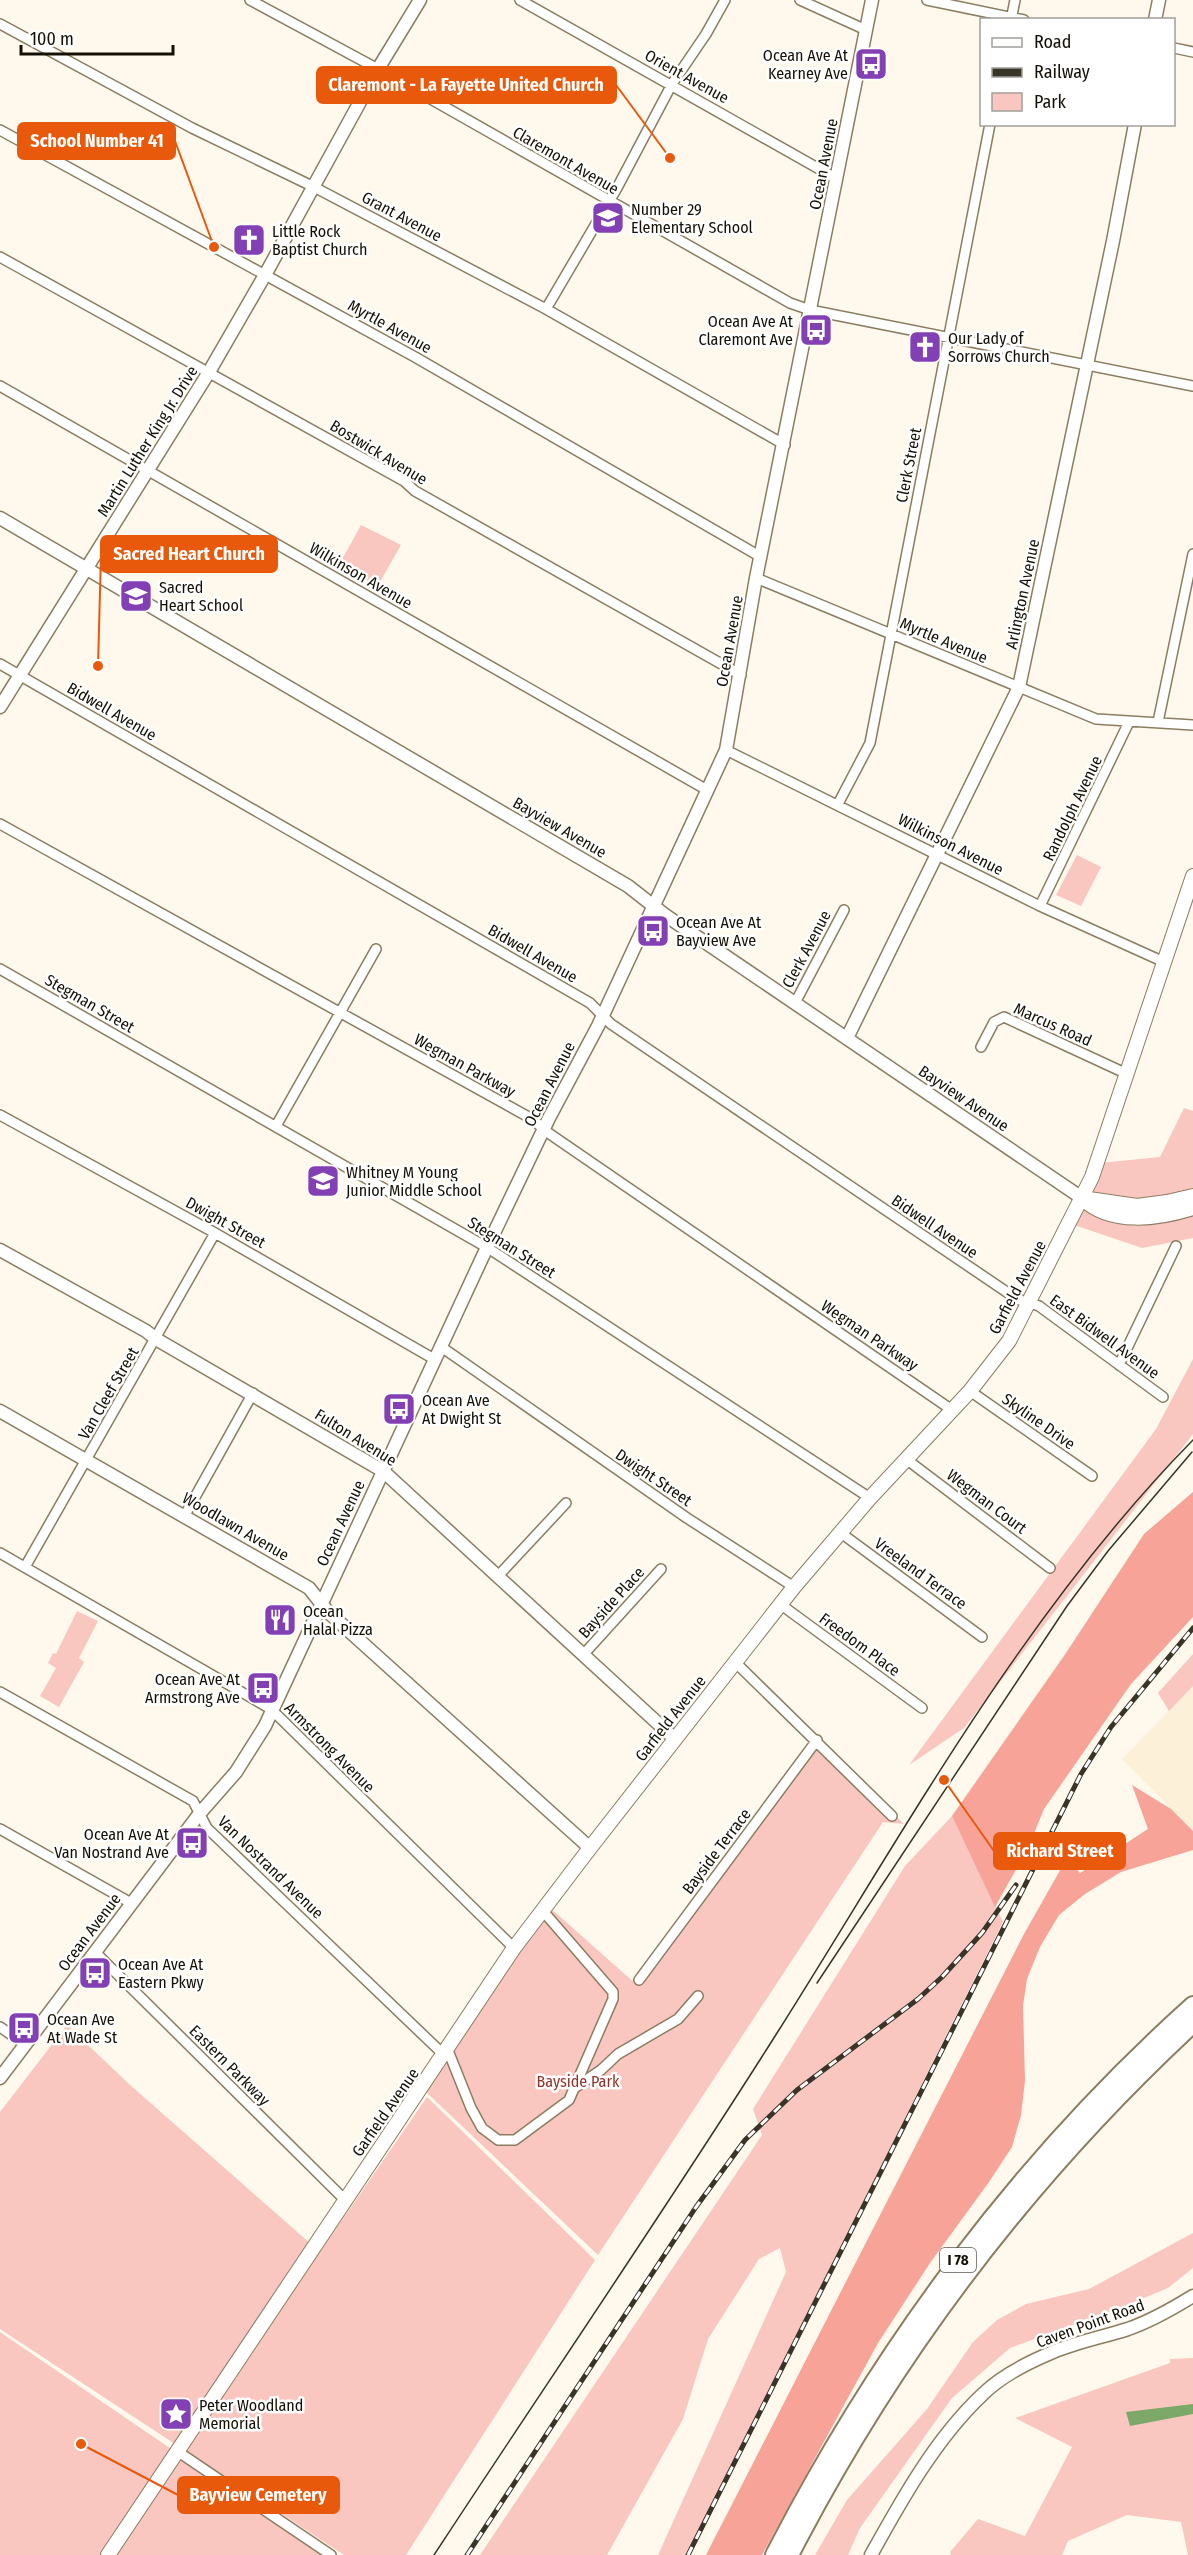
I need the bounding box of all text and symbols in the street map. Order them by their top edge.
scale bar [21,18,172,56]
legend [980,18,1175,126]
text: 100 m [30,28,74,50]
text: Road [1034,31,1071,53]
street label: Orient Avenue [641,46,732,107]
place label: Ocean Ave At Kearney Ave [763,46,849,83]
bus stop icon: Ocean Ave At Kearney Ave [853,46,889,82]
text: Railway [1034,61,1090,83]
callout: Claremont - La Fayette United Church [317,67,616,103]
text: Claremont - La Fayette United Church [328,74,604,96]
text: Park [1034,91,1067,113]
street label: Ocean Avenue [805,117,842,211]
street label: Claremont Avenue [509,122,622,199]
callout: School Number 41 [18,123,175,159]
text: School Number 41 [30,130,164,152]
street label: Grant Avenue [359,187,445,245]
school or university icon: Number 29 Elementary School [590,200,626,236]
place label: Number 29 Elementary School [631,200,753,237]
church icon: Little Rock Baptist Church [231,222,267,258]
place label: Little Rock Baptist Church [272,222,367,259]
street label: Myrtle Avenue [344,296,435,357]
place label: Ocean Ave At Claremont Ave [698,312,794,349]
bus stop icon: Ocean Ave At Claremont Ave [798,312,834,348]
church icon: Our Lady of Sorrows Church [907,329,943,365]
place label: Our Lady of Sorrows Church [948,329,1050,366]
street label: Martin Luther King Jr. Drive [93,362,202,520]
street label: Bostwick Avenue [327,416,431,489]
street label: Clerk Street [892,425,925,504]
callout: Sacred Heart Church [101,536,277,572]
street label: Arlington Avenue [1002,537,1043,651]
street label: Wilkinson Avenue [306,538,416,613]
text: Sacred Heart Church [113,543,265,565]
school or university icon: Sacred Heart School [118,578,154,614]
place label: Sacred Heart School [159,578,243,615]
street label: Ocean Avenue [712,594,747,688]
street label: Myrtle Avenue [897,614,990,667]
street label: Bidwell Avenue [64,678,160,745]
street label: Randolph Avenue [1039,752,1106,864]
street label: Bayview Avenue [510,793,610,862]
street label: Wilkinson Avenue [895,810,1007,879]
street label: Clerk Avenue [778,907,835,991]
bus stop icon: Ocean Ave At Bayview Ave [635,913,671,949]
place label: Ocean Ave At Bayview Ave [676,913,762,950]
street label: Bidwell Avenue [485,920,581,987]
street label: Stegman Street [42,970,138,1037]
street label: Marcus Road [1011,999,1095,1050]
street label: Wegman Parkway [411,1030,520,1102]
street label: Ocean Avenue [520,1039,579,1130]
street label: Bayview Avenue [915,1061,1013,1136]
school or university icon: Whitney M Young Junior Middle School [305,1163,341,1199]
place label: Whitney M Young Junior Middle School [346,1163,482,1200]
street label: Bidwell Avenue [888,1191,982,1262]
street label: Dwight Street [183,1193,270,1252]
street label: Stegman Street [464,1213,560,1282]
street label: Garfield Avenue [985,1237,1050,1337]
street label: East Bidwell Avenue [1046,1290,1163,1383]
street label: Wegman Parkway [818,1296,923,1375]
street label: Van Cleef Street [74,1343,143,1443]
street label: Skyline Drive [999,1389,1079,1454]
bus stop icon: Ocean Ave At Dwight St [381,1391,417,1427]
place label: Ocean Ave At Dwight St [422,1391,502,1428]
street label: Fulton Avenue [311,1405,400,1470]
street label: Dwight Street [612,1445,696,1510]
street label: Wegman Court [943,1465,1031,1538]
street label: Ocean Avenue [312,1477,369,1569]
street label: Woodlawn Avenue [179,1488,292,1565]
street label: Vreeland Terrace [871,1534,970,1613]
street label: Bayside Place [574,1563,648,1642]
restaurant icon: Ocean Halal Pizza [262,1602,298,1638]
place label: Ocean Halal Pizza [303,1602,373,1639]
street label: Freedom Place [816,1609,904,1680]
place label: Ocean Ave At Armstrong Ave [145,1670,241,1707]
bus stop icon: Ocean Ave At Armstrong Ave [245,1670,281,1706]
street label: Garfield Avenue [631,1672,710,1765]
street label: Armstrong Avenue [281,1698,379,1796]
street label: Bayside Terrace [678,1805,755,1898]
street label: Van Nostrand Avenue [214,1812,327,1923]
place label: Ocean Ave At Van Nostrand Ave [54,1825,170,1862]
bus stop icon: Ocean Ave At Van Nostrand Ave [174,1825,210,1861]
callout: Richard Street [994,1833,1125,1869]
text: Richard Street [1007,1840,1114,1862]
street label: Ocean Avenue [54,1890,125,1975]
bus stop icon: Ocean Ave At Eastern Pkwy [77,1955,113,1991]
place label: Ocean Ave At Eastern Pkwy [118,1955,205,1992]
bus stop icon: Ocean Ave At Wade St [6,2010,42,2046]
place label: Ocean Ave At Wade St [47,2010,118,2047]
street label: Eastern Parkway [185,2021,274,2110]
street label: Garfield Avenue [348,2064,423,2160]
park label: Bayside Park [537,2072,620,2091]
road number: I 78 [940,2248,976,2272]
street label: Caven Point Road [1034,2295,1147,2352]
place icon: Peter Woodland Memorial [158,2396,194,2432]
place label: Peter Woodland Memorial [199,2396,303,2433]
callout: Bayview Cemetery [178,2477,339,2513]
text: Bayview Cemetery [189,2484,327,2506]

